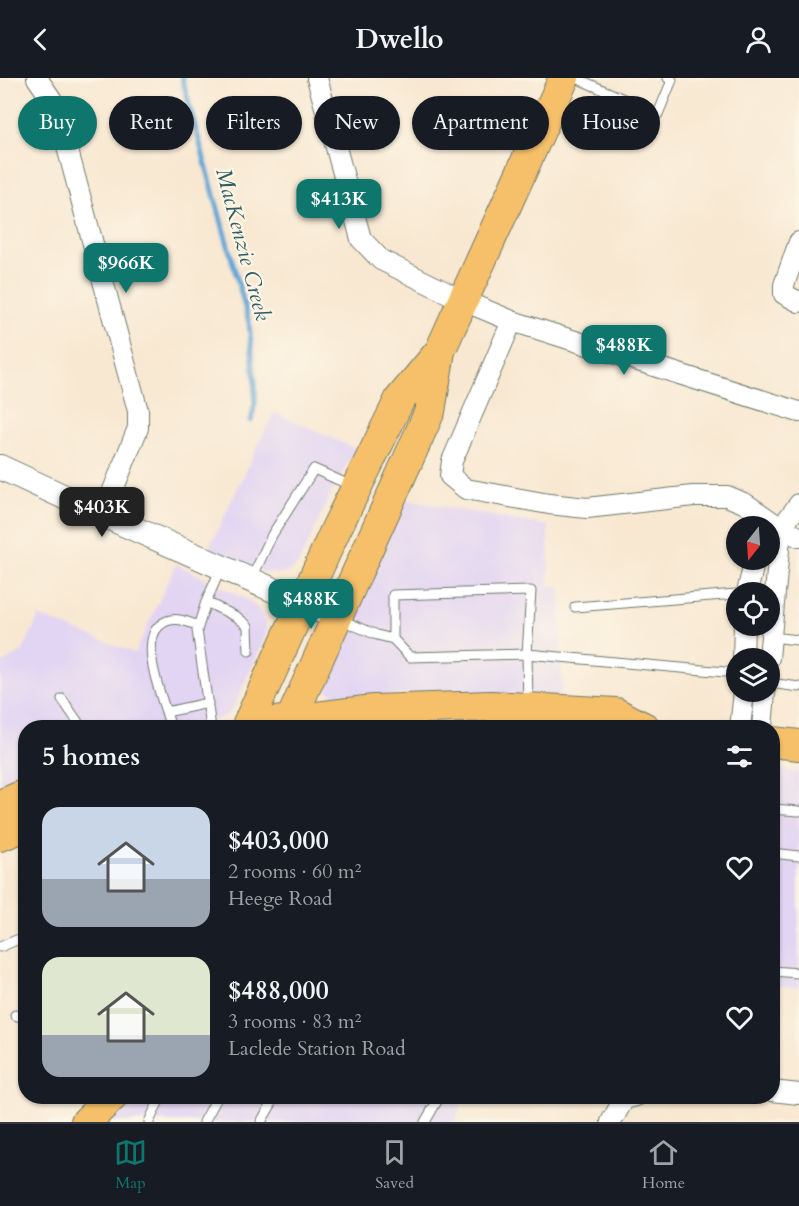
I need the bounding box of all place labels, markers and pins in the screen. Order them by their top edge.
pin: $413K [297,179,381,230]
pin: $966K [84,243,168,294]
pin: $488K [582,325,666,376]
pin: $403K [60,487,144,538]
pin: $488K [269,579,353,630]

